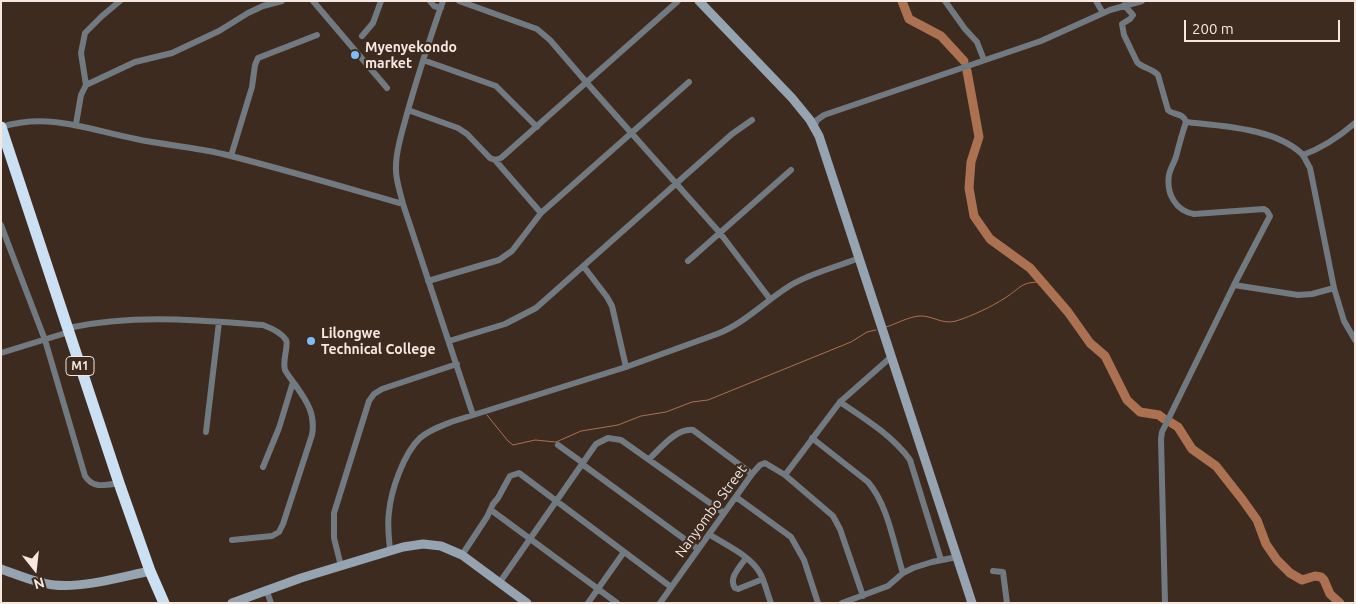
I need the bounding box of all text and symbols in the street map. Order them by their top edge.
scale bar [1186,10,1342,42]
text: 200 m [1192,20,1234,37]
place label: Myenyekondo market [365,39,457,72]
marker: Myenyekondo market [349,49,361,61]
place label: Lilongwe Technical College [321,325,436,358]
marker: Lilongwe Technical College [305,335,317,347]
road number: M1 [66,356,94,376]
street label: Nanyombo Street [672,461,750,561]
north arrow [10,544,60,594]
text: N [32,574,46,593]

